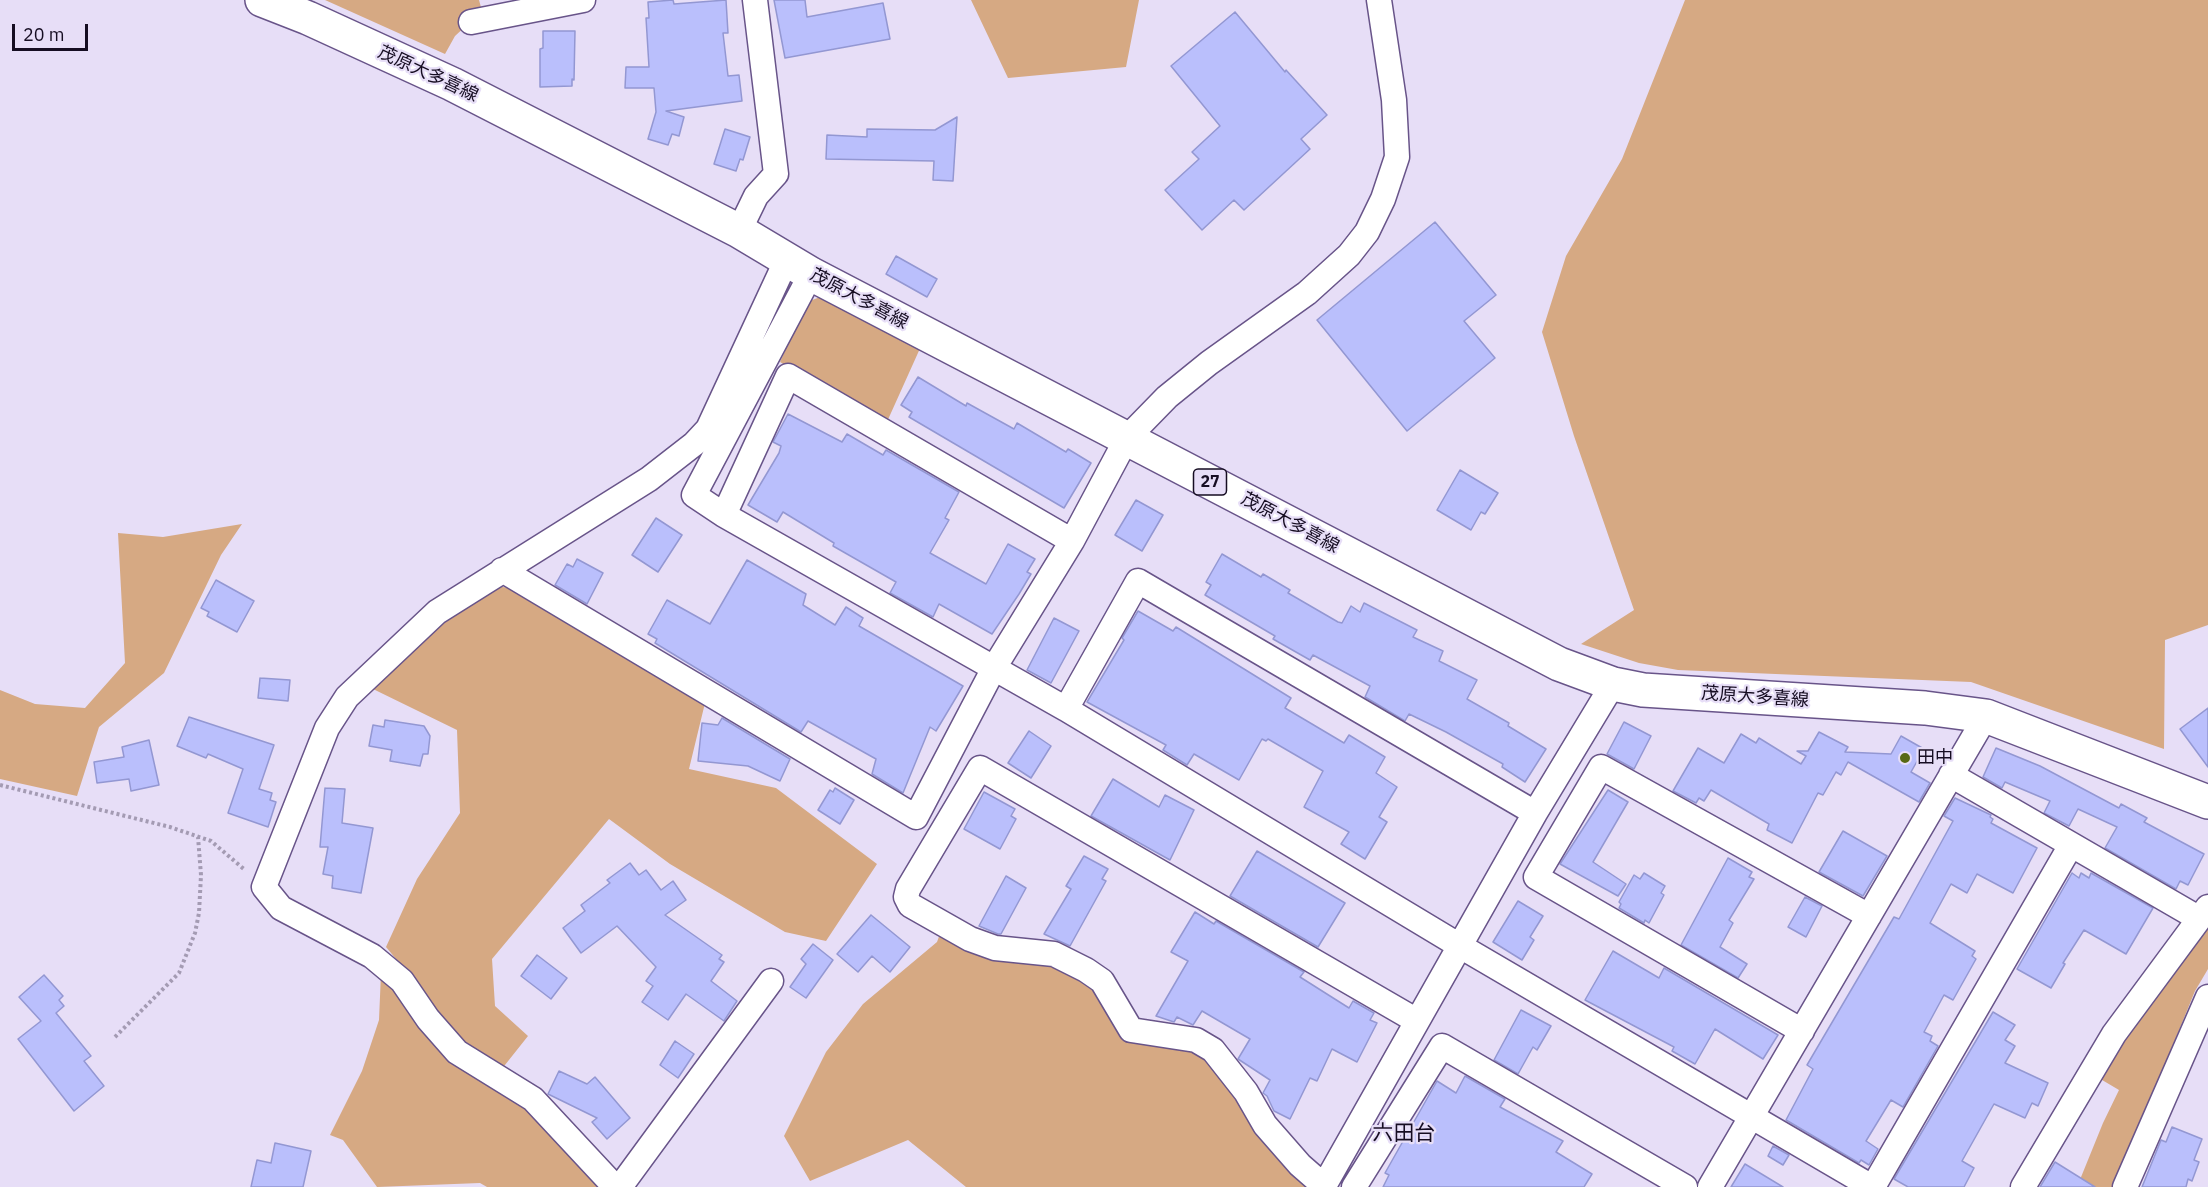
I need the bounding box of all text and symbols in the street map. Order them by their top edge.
scale bar [15,12,92,50]
text: 20 m [23,23,65,46]
street label: 茂原大多喜線 [374,41,482,107]
street label: 茂原大多喜線 [806,264,912,334]
road number: 27 [1194,469,1226,495]
street label: 茂原大多喜線 [1237,488,1343,558]
street label: 茂原大多喜線 [1700,682,1810,712]
place label: 田中 [1917,747,1953,769]
marker: 田中 [1898,751,1912,765]
district label: 六田台 [1373,1121,1435,1147]

